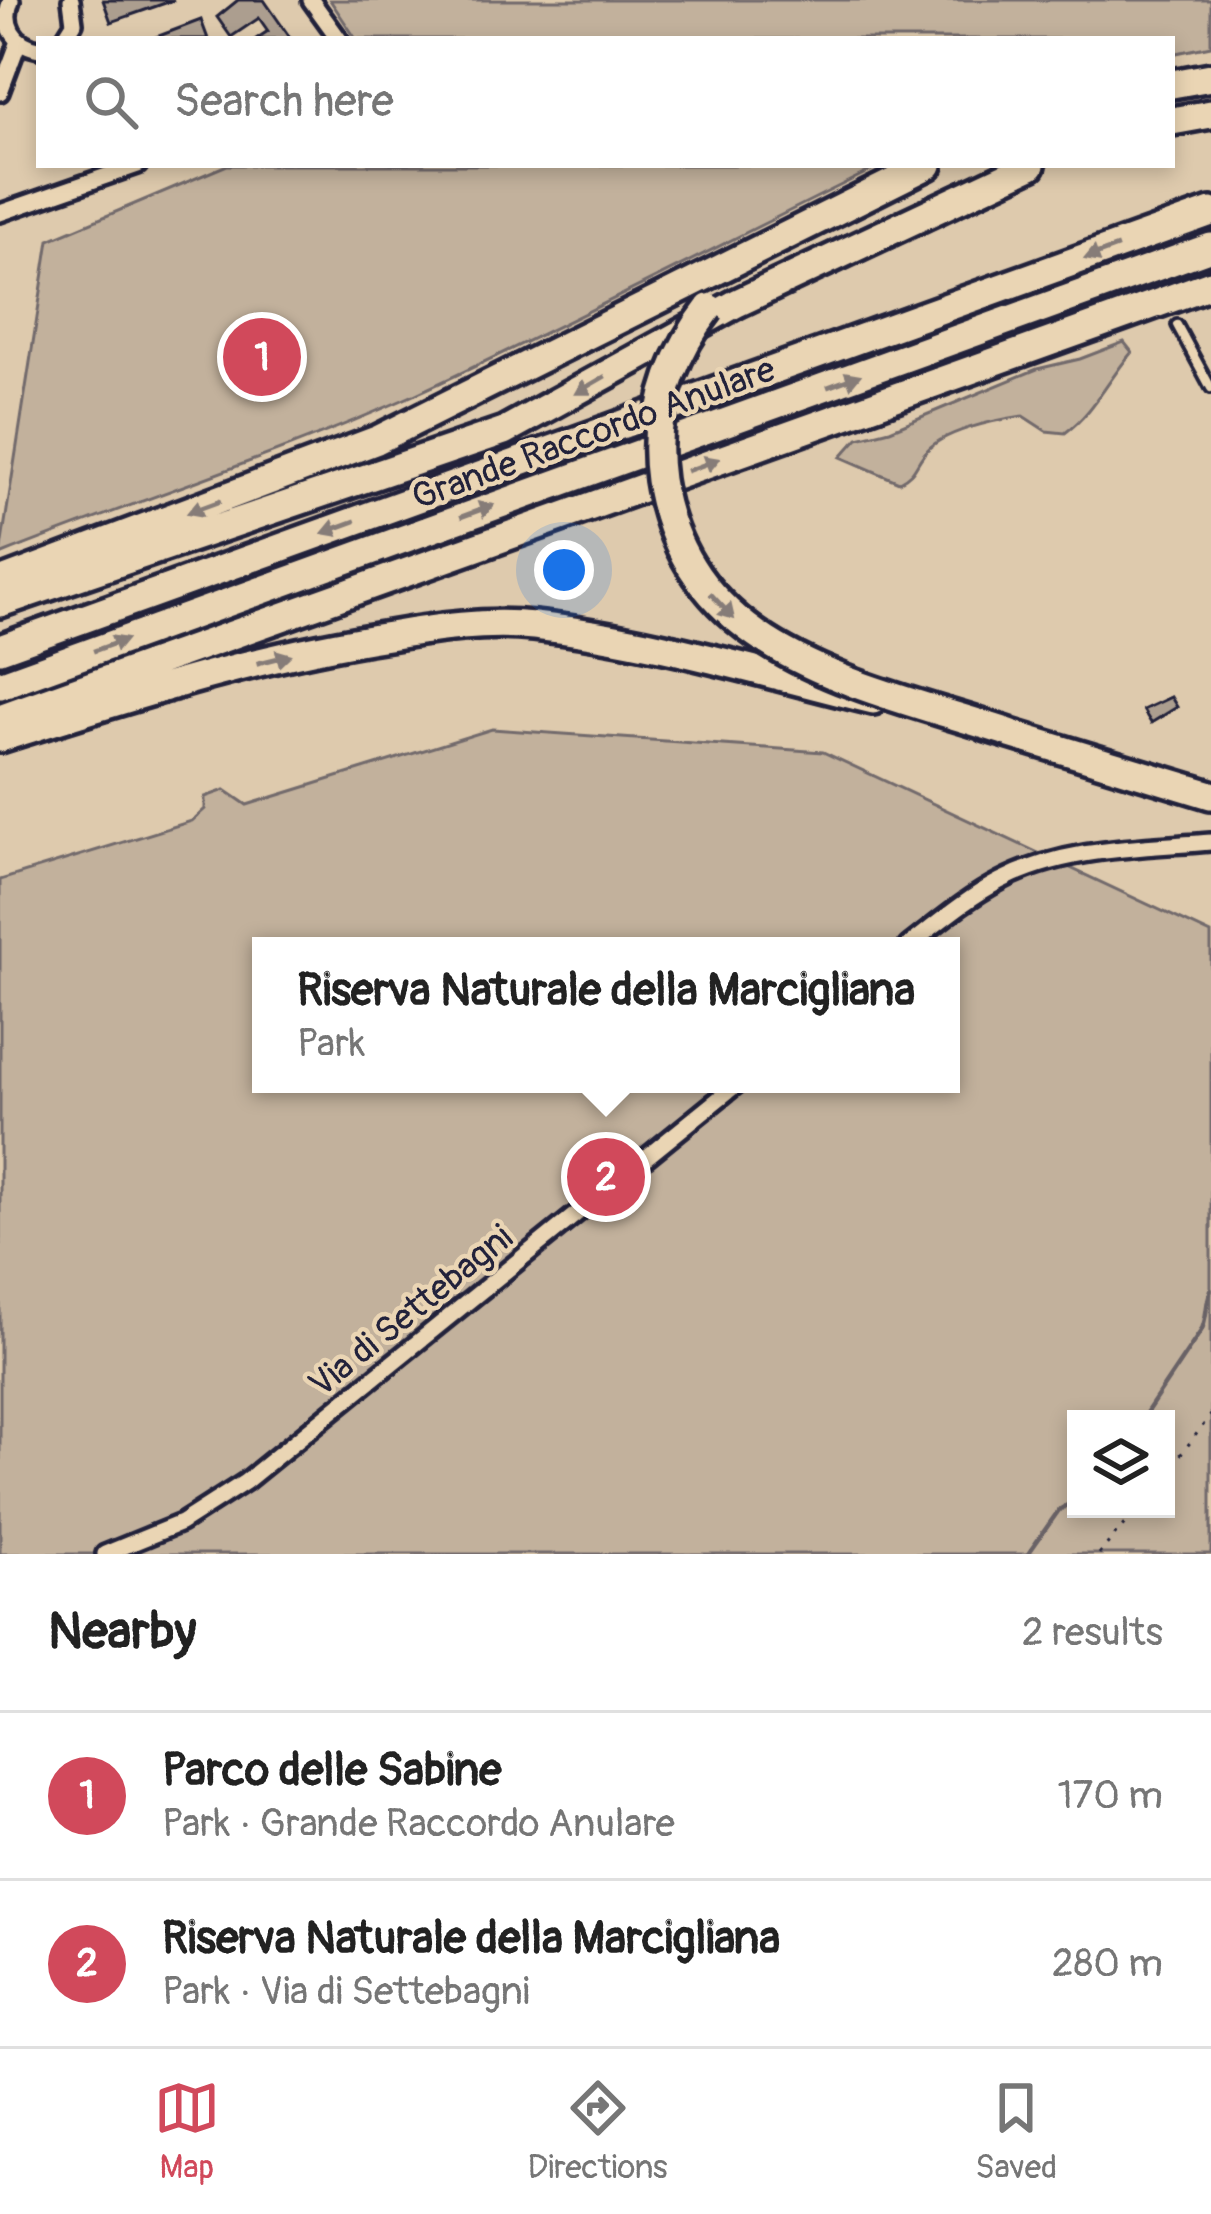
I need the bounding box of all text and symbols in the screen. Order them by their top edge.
search box [36,36,1175,168]
icon: search [78,69,144,135]
text: Search here [174,74,394,130]
one-way arrow [1083,245,1119,263]
pin: 1 [223,312,301,402]
street label: Grande Raccordo Anulare [406,347,781,520]
one-way arrow [826,371,862,389]
one-way arrow [574,373,607,394]
one-way arrow [685,455,721,474]
one-way arrow [186,499,222,517]
one-way arrow [459,501,495,519]
one-way arrow [321,519,357,537]
your location [534,540,594,600]
one-way arrow [707,591,735,620]
one-way arrow [92,635,128,653]
one-way arrow [255,649,292,668]
popup [252,937,960,1093]
text: Riserva Naturale della Marcigliana [297,963,915,1019]
text: Park [297,1019,365,1068]
pin: 2 [567,1132,645,1222]
street label: Via di Settebagni [300,1215,522,1407]
map controls [1067,1410,1175,1518]
button: layers [1067,1410,1175,1518]
text: Nearby [48,1600,196,1664]
text: 2 results [1022,1608,1163,1657]
text: Parco delle Sabine [162,1743,501,1799]
text: 1 [79,1771,95,1820]
text: 170 m [1057,1771,1163,1820]
text: Park · Grande Raccordo Anulare [162,1799,675,1848]
text: Riserva Naturale della Marcigliana [162,1911,780,1967]
text: 2 [76,1939,98,1988]
text: 280 m [1052,1939,1163,1988]
text: Park · Via di Settebagni [162,1967,530,2016]
tab: Map [154,2075,220,2188]
tab: Directions [528,2075,668,2188]
tab: Saved [975,2075,1057,2188]

